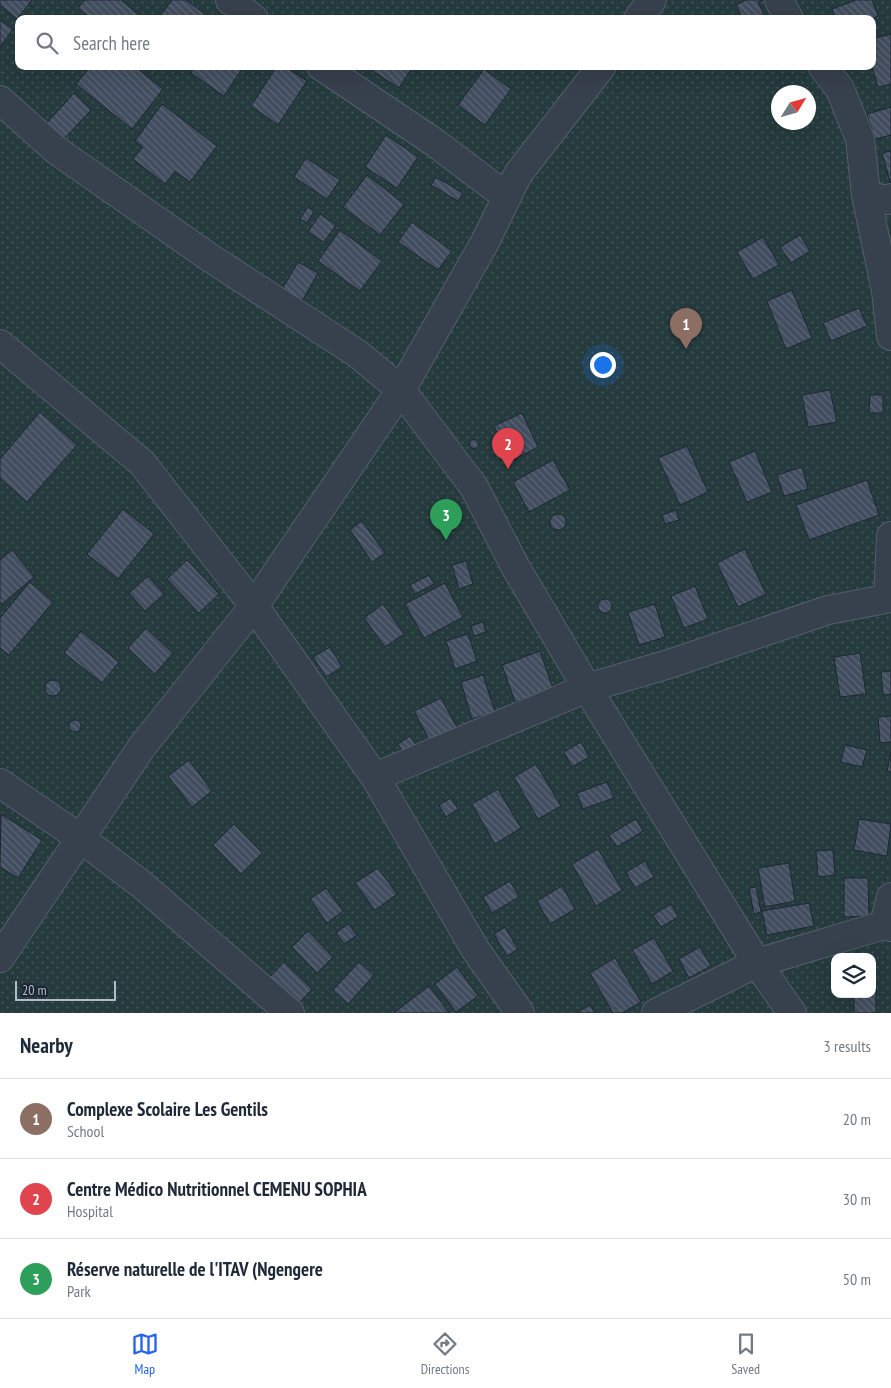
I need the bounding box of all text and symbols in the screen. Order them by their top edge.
search box [15,15,876,70]
icon: search [33,29,61,57]
text: Search here [73,31,150,55]
north arrow [771,85,816,130]
pin: 1 [670,308,702,349]
your location [590,352,616,378]
pin: 2 [492,428,524,469]
pin: 3 [430,499,462,540]
map controls [831,953,876,998]
button: layers [831,953,876,998]
scale bar [15,978,116,1001]
text: 20 m [22,981,47,999]
text: Nearby [20,1032,73,1059]
text: 3 results [824,1036,871,1056]
text: Complexe Scolaire Les Gentils [67,1097,268,1121]
text: 1 [32,1109,40,1129]
text: 20 m [843,1109,871,1129]
text: School [67,1121,104,1141]
text: Centre Médico Nutritionnel CEMENU SOPHIA [67,1177,367,1201]
text: 2 [32,1189,40,1209]
text: 30 m [843,1189,871,1209]
text: Hospital [67,1201,113,1221]
text: Réserve naturelle de l'ITAV (Ngengere [67,1257,323,1281]
text: 3 [32,1269,40,1289]
text: 50 m [843,1269,871,1289]
text: Park [67,1281,91,1301]
tab: Map [131,1330,159,1378]
tab: Directions [421,1330,469,1378]
tab: Saved [731,1330,760,1378]

